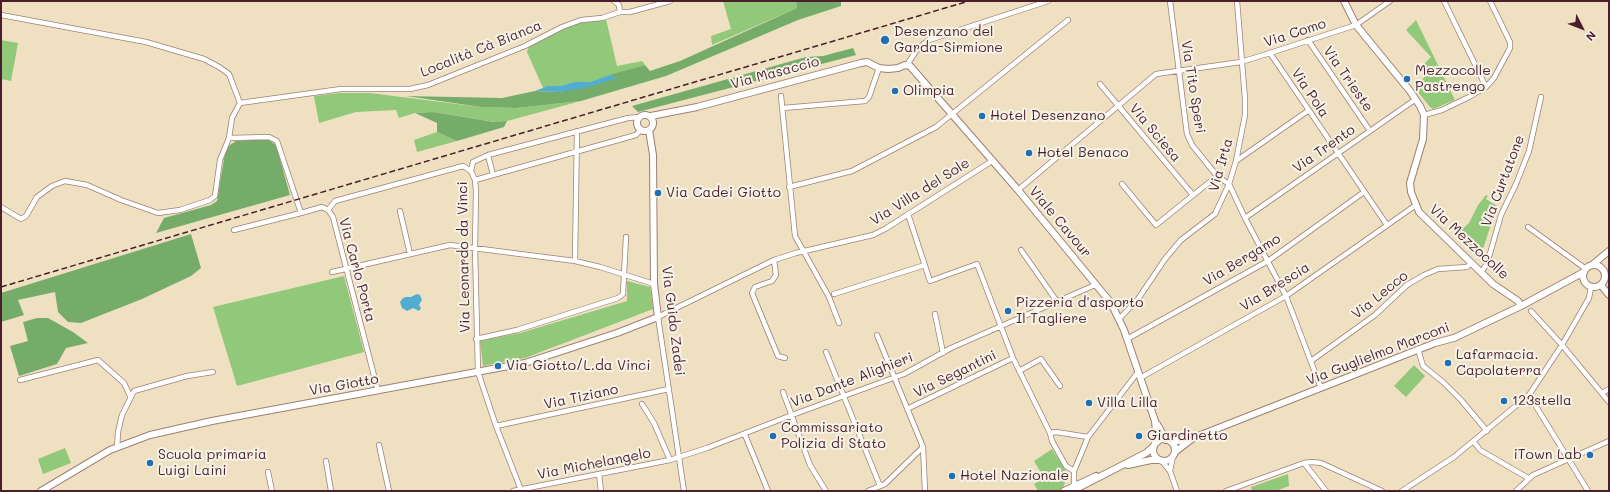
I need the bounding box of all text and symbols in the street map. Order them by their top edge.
north arrow [1562,8,1602,48]
street label: Via Como [1262,15,1328,51]
street label: Località Cà Bianca [418,17,544,81]
place label: Desenzano del Garda-Sirmione [894,24,1003,56]
text: N [1583,28,1600,44]
marker: Desenzano del Garda-Sirmione [879,34,891,46]
street label: Via Tito Speri [1177,39,1209,135]
street label: Via Trieste [1319,43,1377,115]
street label: Via Masaccio [729,53,821,93]
place label: Mezzocolle Pastrengo [1415,63,1491,96]
street label: Via Pola [1287,65,1333,121]
marker: Mezzocolle Pastrengo [1402,74,1412,84]
place label: Olimpia [903,83,955,99]
marker: Olimpia [890,86,900,96]
street label: Via Sciesa [1126,100,1184,166]
place label: Hotel Desenzano [990,108,1105,124]
marker: Hotel Desenzano [977,111,987,121]
street label: Via Trento [1290,121,1358,177]
street label: Via Curtatone [1478,133,1528,229]
street label: Via Irta [1205,136,1237,194]
place label: Hotel Benaco [1037,145,1128,161]
marker: Hotel Benaco [1024,148,1034,158]
street label: Via Villa del Sole [867,155,973,229]
street label: Via Leonardo da Vinci [454,181,474,333]
street label: Viale Cavour [1025,183,1095,261]
place label: Via Cadei Giotto [666,185,781,201]
marker: Via Cadei Giotto [653,188,663,198]
street label: Via Mezzocolle [1426,201,1512,283]
street label: Via Carlo Porta [335,216,379,324]
street label: Via Bergamo [1200,230,1284,290]
street label: Via Brescia [1237,259,1313,315]
street label: Via Guido Zadei [658,265,688,377]
street label: Via Lecco [1349,267,1411,323]
place label: Pizzeria d'asporto Il Tagliere [1016,295,1144,328]
marker: Pizzeria d'asporto Il Tagliere [1003,306,1013,316]
street label: Via Guglielmo Marconi [1304,319,1452,389]
street label: Via Segantini [911,347,999,401]
place label: Lafarmacia. Capolaterra [1456,347,1541,380]
street label: Via Dante Alighieri [788,349,916,411]
place label: Via Giotto/L.da Vinci [506,358,651,374]
marker: Lafarmacia. Capolaterra [1443,358,1453,368]
marker: Via Giotto/L.da Vinci [493,361,503,371]
street label: Via Giotto [308,371,380,399]
street label: Via Tiziano [542,381,620,413]
place label: 123stella [1512,393,1572,409]
place label: Villa Lilla [1097,395,1158,411]
marker: 123stella [1499,396,1509,406]
marker: Villa Lilla [1084,398,1094,408]
place label: Commissariato Polizia di Stato [781,420,886,452]
place label: Giardinetto [1147,428,1228,444]
marker: Commissariato Polizia di Stato [768,431,778,441]
marker: Giardinetto [1134,431,1144,441]
street label: Via Michelangelo [536,445,652,483]
place label: Scuola primaria Luigi Laini [158,447,267,480]
place label: iTown Lab [1514,447,1582,463]
marker: iTown Lab [1585,450,1595,460]
marker: Scuola primaria Luigi Laini [145,458,155,468]
place label: Hotel Nazionale [960,468,1069,484]
marker: Hotel Nazionale [947,471,957,481]

